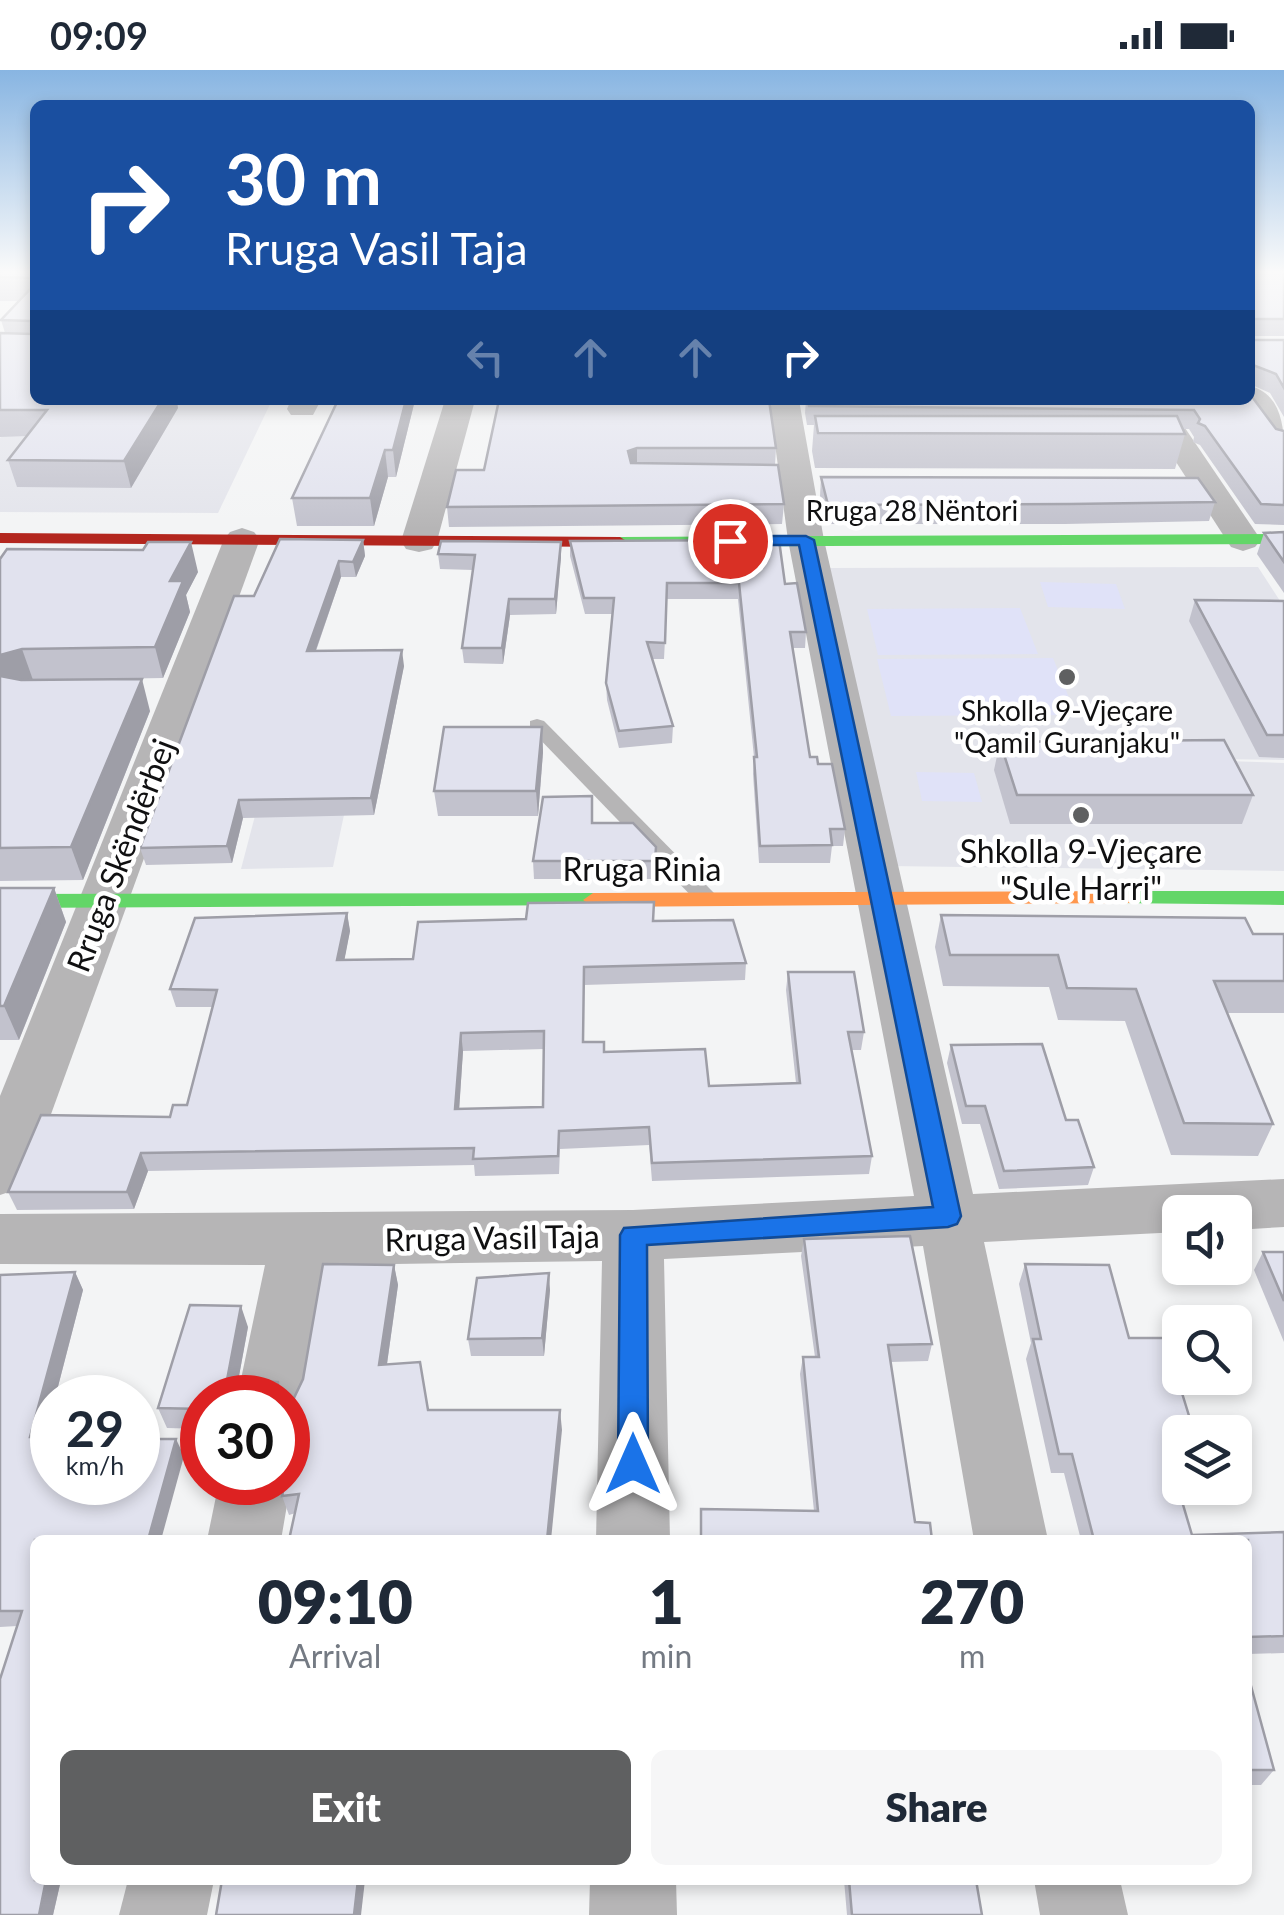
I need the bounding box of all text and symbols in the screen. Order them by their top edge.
text: 09:09 [50,12,148,58]
text: 30 m [225,136,382,220]
icon: right [60,140,190,270]
text: Rruga Vasil Taja [225,221,528,275]
icon: left [458,330,513,385]
icon: ahead [563,330,618,385]
icon: ahead [668,330,723,385]
icon: right [773,330,828,385]
street label: Rruga 28 Nëntori [806,493,1018,527]
pin [688,499,773,584]
icon: arrive [703,514,758,569]
marker: Shkolla 9-Vjeçare "Qamil Guranjaku" [1056,666,1078,688]
place label: Shkolla 9-Vjeçare "Qamil Guranjaku" [954,693,1180,759]
street label: Rruga Skëndërbej [58,733,182,977]
marker: Shkolla 9-Vjeçare "Sule Harri" [1070,804,1092,826]
place label: Shkolla 9-Vjeçare "Sule Harri" [960,831,1202,907]
street label: Rruga Rinia [563,849,722,888]
map controls [1162,1195,1252,1505]
button: sound [1162,1195,1252,1285]
street label: Rruga Vasil Taja [384,1216,600,1258]
button: search [1162,1305,1252,1395]
speed limit sign: 30 [180,1375,310,1505]
text: 29 [66,1398,124,1458]
position arrow [581,1412,685,1516]
button: layers [1162,1415,1252,1505]
text: km/h [66,1450,124,1480]
text: 09:10 [258,1565,413,1637]
text: 1 [649,1565,684,1637]
text: 270 [920,1565,1024,1637]
text: Arrival [289,1636,381,1675]
text: min [640,1636,692,1675]
text: m [959,1636,985,1675]
button: Exit [60,1750,631,1865]
button: Share [651,1750,1222,1865]

